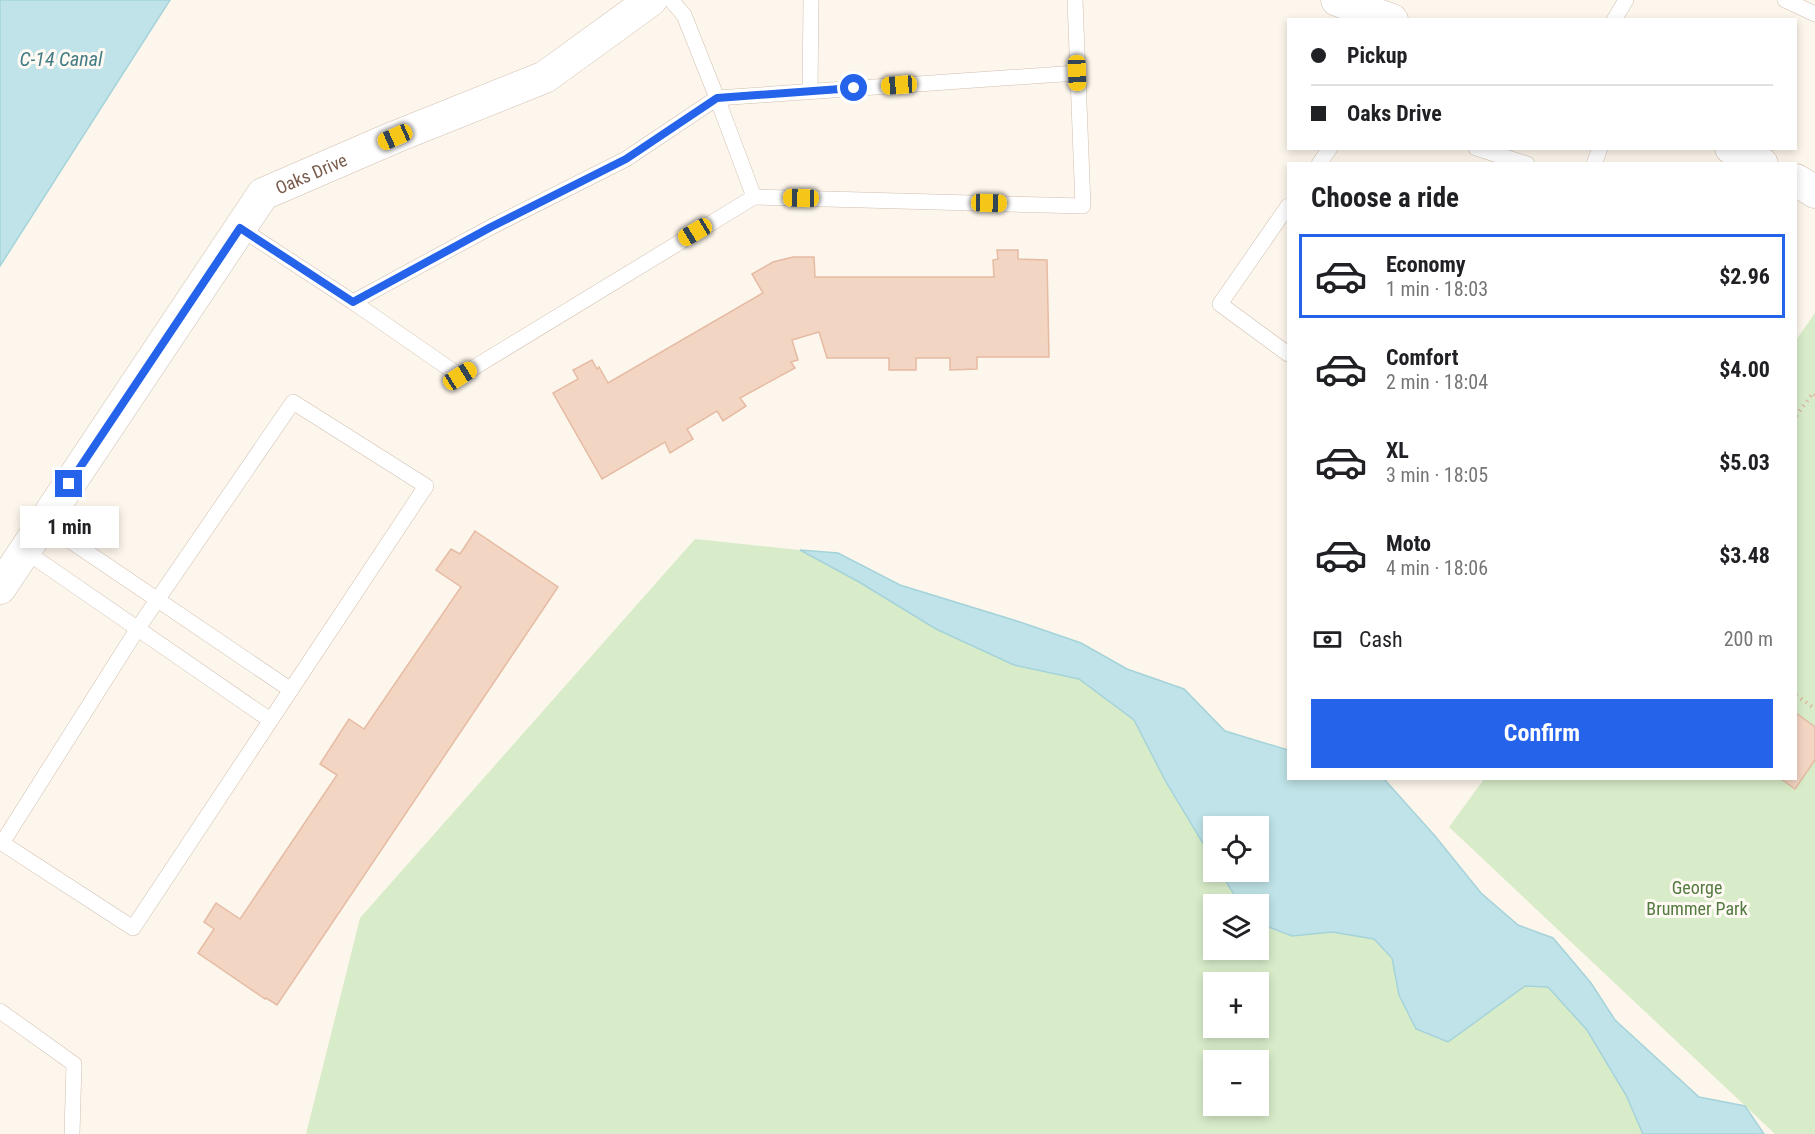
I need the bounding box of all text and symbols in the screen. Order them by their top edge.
text: Pickup [1347,43,1407,68]
water label: C-14 Canal [20,47,103,71]
car [1067,55,1087,91]
route start [840,74,867,101]
car [880,75,918,95]
text: Oaks Drive [1347,101,1442,126]
car [375,121,415,153]
street label: Oaks Drive [272,149,350,198]
text: Choose a ride [1311,182,1459,214]
car [783,189,819,207]
car [971,194,1007,212]
car [675,215,715,249]
icon: car [1314,249,1368,303]
text: Economy [1386,252,1466,277]
text: $2.96 [1719,264,1770,289]
text: 1 min · 18:03 [1386,277,1488,301]
icon: car [1314,342,1368,396]
text: Comfort [1386,345,1459,370]
text: $4.00 [1719,357,1770,382]
car [440,359,480,393]
text: 2 min · 18:04 [1386,370,1488,394]
icon: car [1314,435,1368,489]
text: XL [1386,438,1409,463]
text: $5.03 [1719,450,1770,475]
text: 3 min · 18:05 [1386,463,1488,487]
route end [55,470,82,497]
callout: 1 min [20,505,118,547]
text: 1 min [47,515,92,539]
icon: car [1314,528,1368,582]
text: Moto [1386,531,1431,556]
text: $3.48 [1719,543,1770,568]
text: 4 min · 18:06 [1386,556,1488,580]
icon: cash [1311,623,1344,656]
text: Cash [1359,627,1403,652]
text: 200 m [1724,627,1773,651]
button: Confirm [1311,699,1773,768]
map controls [1203,816,1269,1116]
button: locate [1203,816,1269,882]
park label: George Brummer Park [1646,877,1748,919]
button: layers [1203,894,1269,960]
button: + [1203,972,1269,1038]
button: − [1203,1050,1269,1116]

